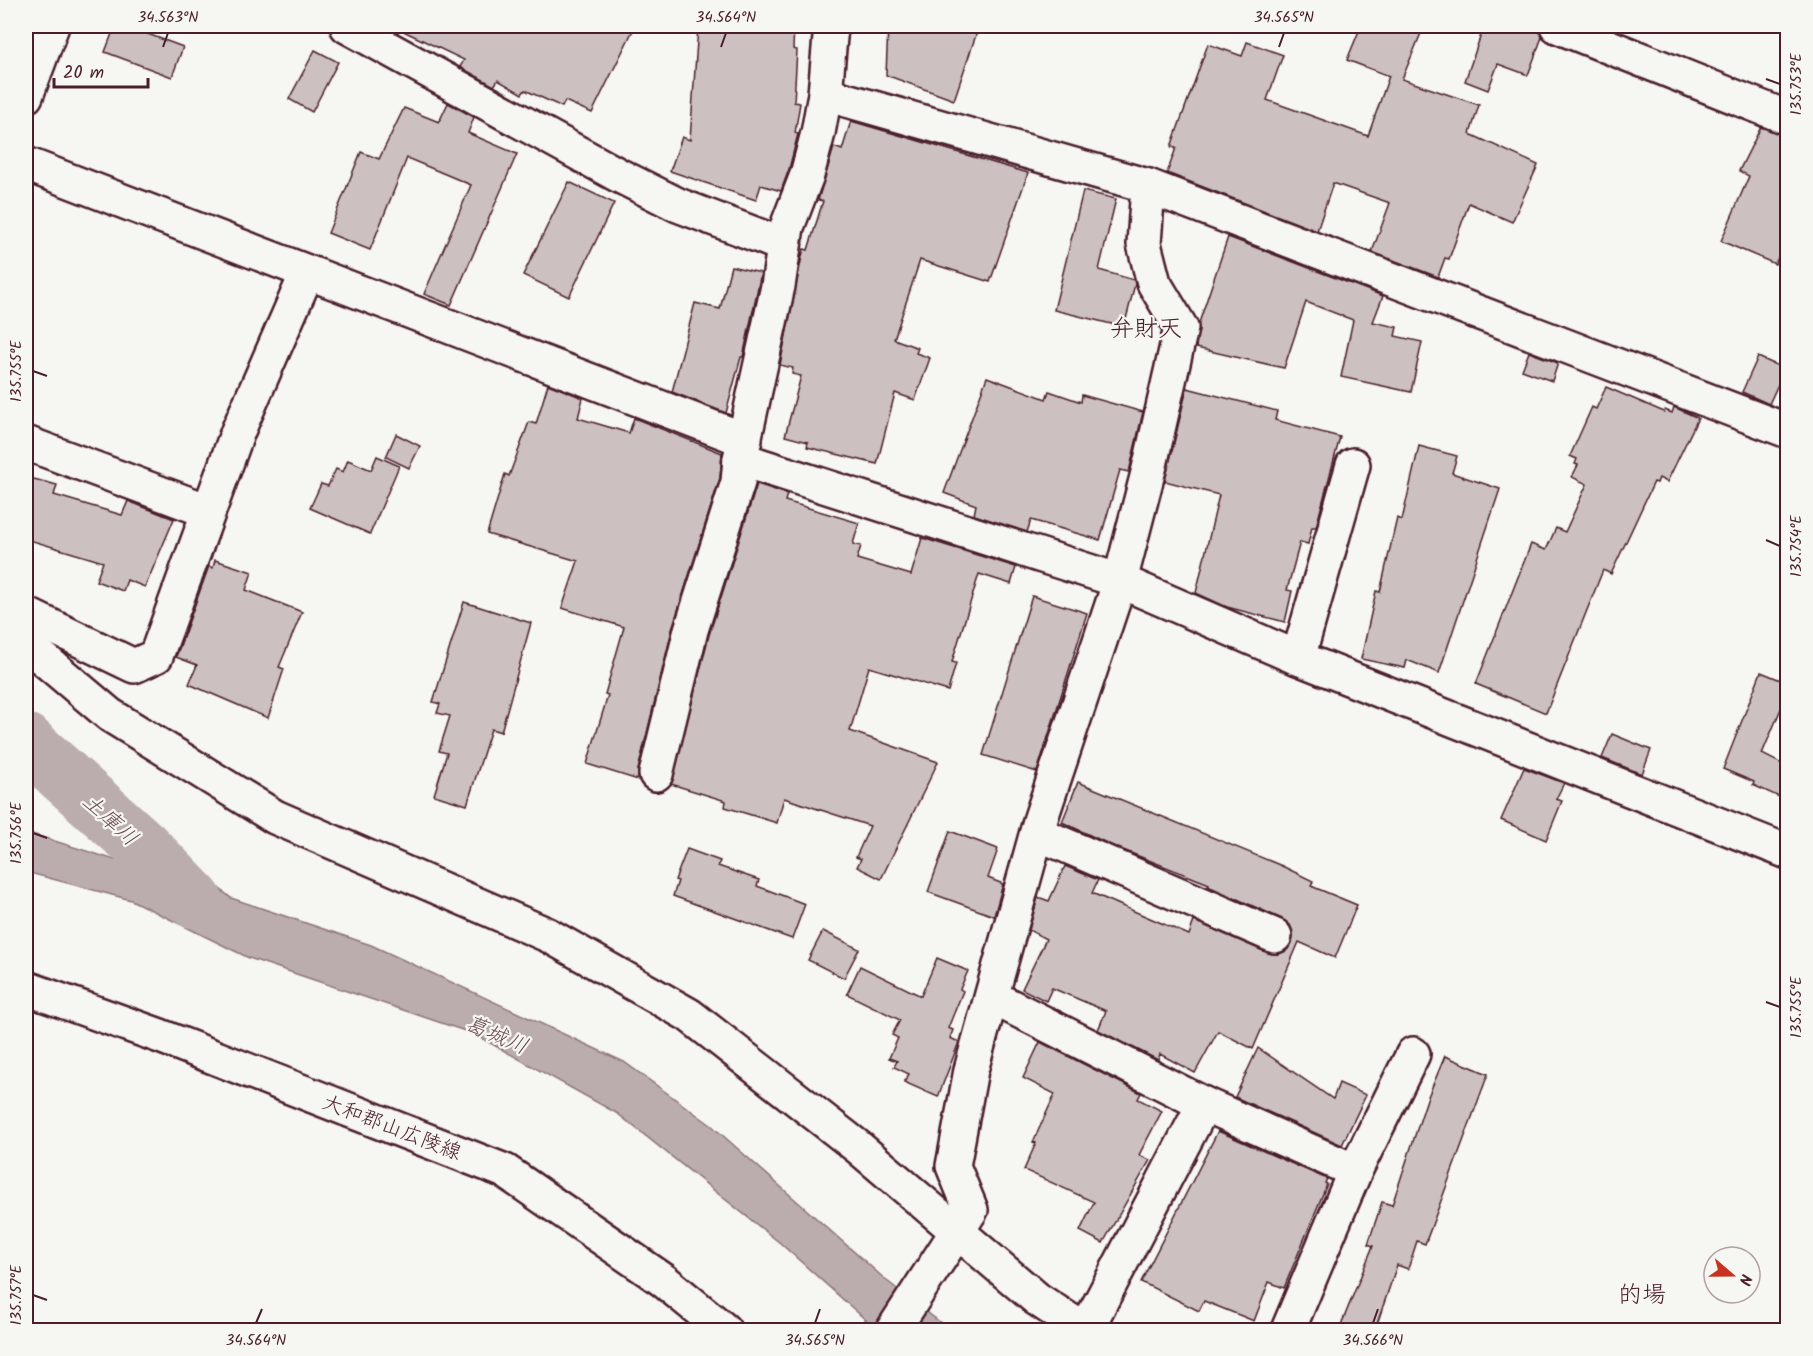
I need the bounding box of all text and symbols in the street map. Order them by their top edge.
text: 34.563°N [138,6,198,30]
text: 34.564°N [696,6,756,30]
text: 34.565°N [1254,6,1314,30]
scale bar [54,51,148,89]
text: 135.753°E [1785,52,1809,115]
text: 20 m [63,59,104,88]
district label: 弁財天 [1110,310,1182,349]
text: 135.755°E [5,339,29,402]
text: 135.754°E [1785,514,1809,577]
water label: 土庫川 [73,786,146,856]
text: 135.756°E [5,801,29,864]
text: 135.755°E [1785,975,1809,1038]
water label: 葛城川 [459,1007,533,1065]
street label: 大和郡山広陵線 [317,1087,466,1170]
north arrow [1702,1245,1762,1305]
text: 135.757°E [5,1263,29,1325]
text: N [1731,1271,1758,1289]
district label: 的場 [1618,1276,1666,1315]
text: 34.564°N [226,1329,286,1353]
text: 34.565°N [785,1329,845,1353]
text: 34.566°N [1343,1329,1403,1353]

